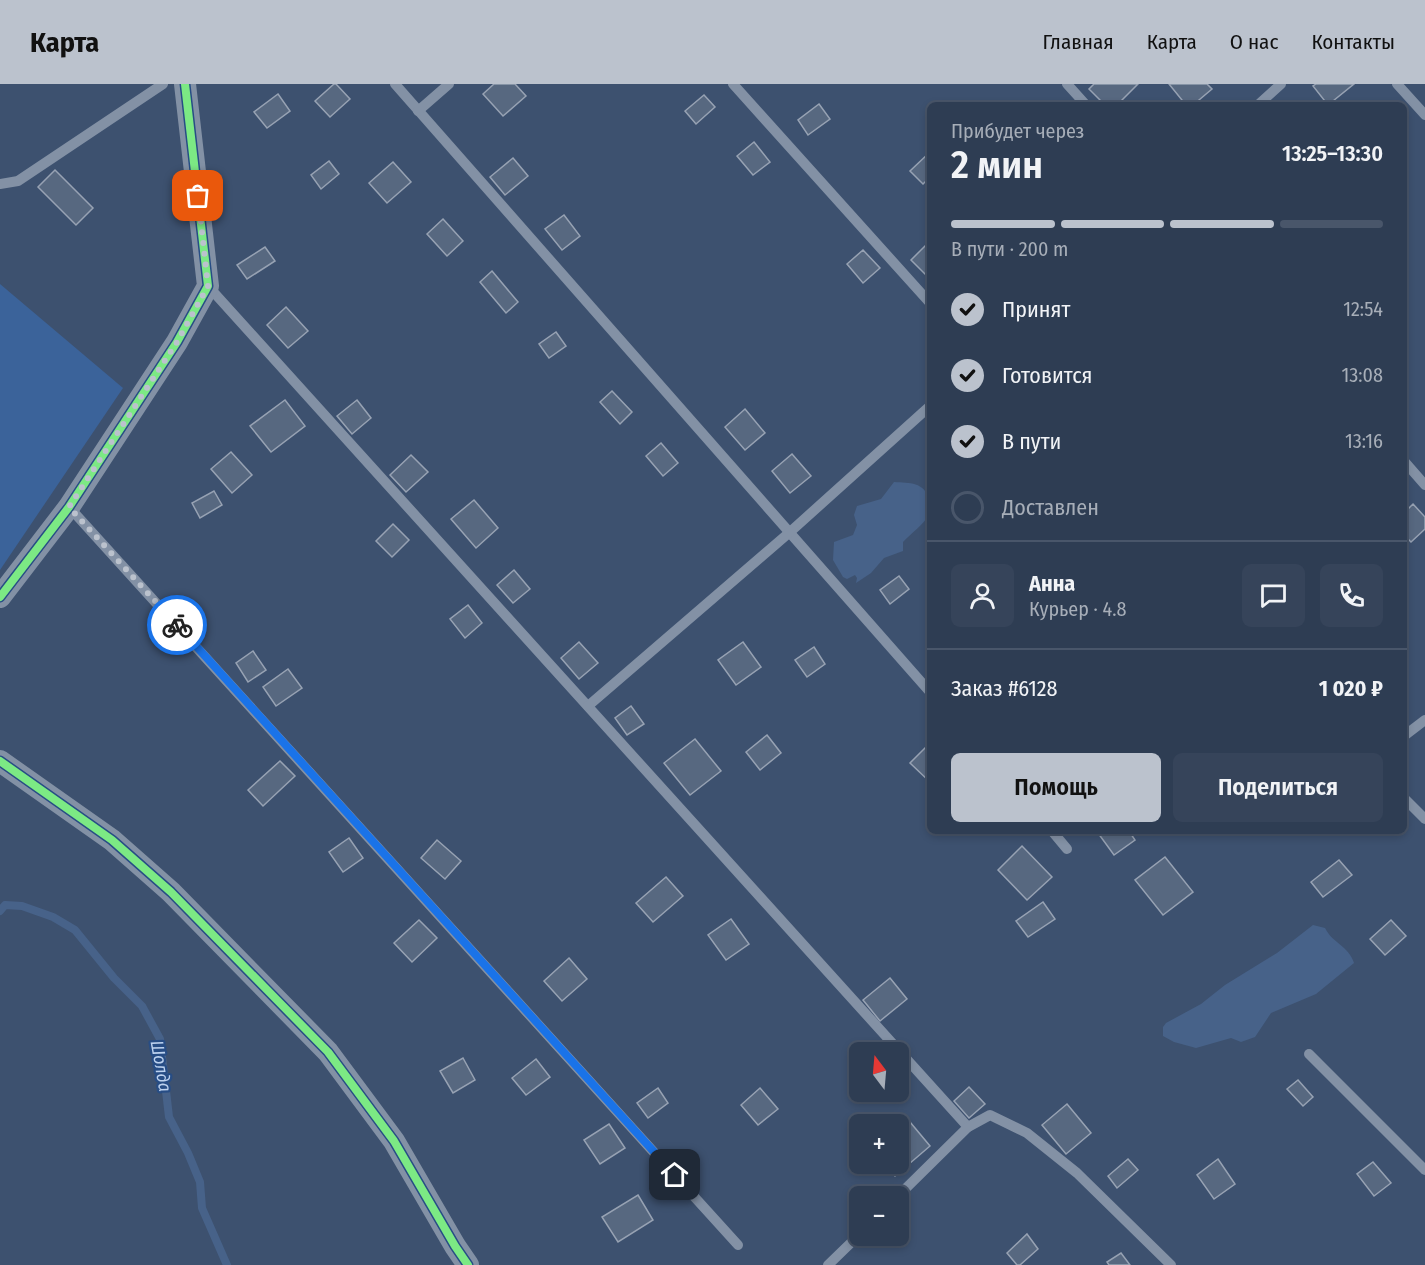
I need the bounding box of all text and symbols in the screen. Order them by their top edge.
text: Карта [30,26,99,59]
text: Главная [1043,29,1114,55]
text: Карта [1147,29,1197,55]
text: О нас [1230,29,1278,55]
text: Контакты [1311,29,1395,55]
text: Прибудет через [951,119,1084,143]
text: 13:25–13:30 [1282,140,1383,167]
text: 2 мин [951,142,1043,188]
pin [172,170,223,221]
icon: bag [181,179,214,212]
text: В пути · 200 m [951,237,1068,261]
icon: check [951,293,984,326]
text: Принят [1002,296,1070,323]
text: 12:54 [1343,297,1383,321]
icon: check [951,359,984,392]
text: Готовится [1002,362,1093,389]
text: 13:08 [1342,363,1383,387]
icon: check [951,425,984,458]
text: В пути [1002,428,1061,455]
text: 13:16 [1345,429,1383,453]
text: Доставлен [1002,494,1099,521]
button: person [951,564,1014,627]
button: chat [1242,564,1305,627]
button: phone [1320,564,1383,627]
text: Анна [1029,570,1075,597]
courier [147,595,207,655]
text: Курьер · 4.8 [1029,597,1126,621]
icon: bike [161,609,194,642]
text: Заказ #6128 [951,675,1058,702]
text: 1 020 ₽ [1319,675,1383,702]
button: Помощь [951,753,1161,822]
button: Поделиться [1173,753,1383,822]
water label: Шолда [146,1039,176,1093]
north arrow [849,1042,909,1102]
map controls [849,1042,909,1246]
button: + [849,1114,909,1174]
pin [649,1149,700,1200]
icon: home [658,1158,691,1191]
button: − [849,1186,909,1246]

